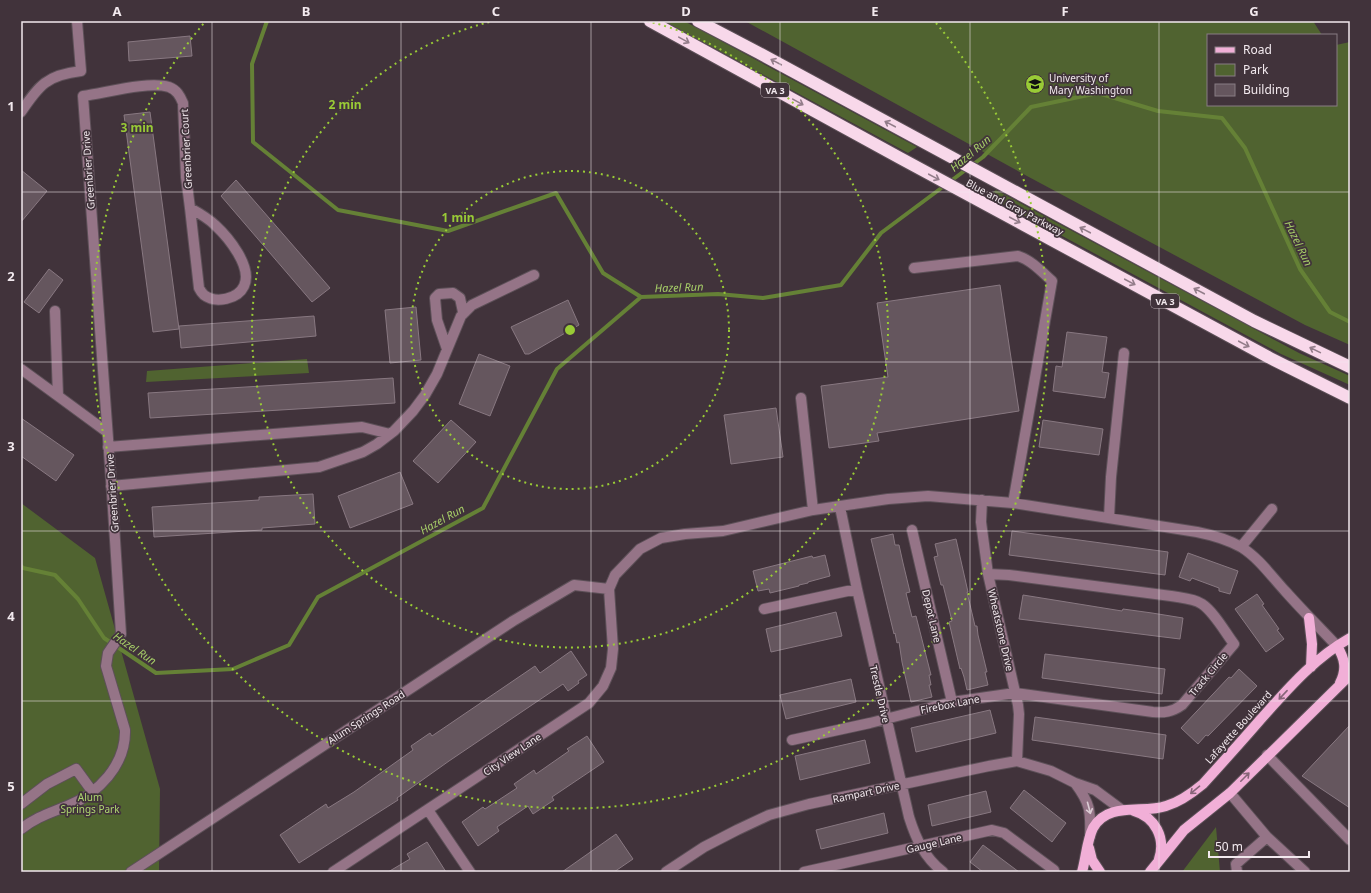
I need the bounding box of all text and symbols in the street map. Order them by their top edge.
text: A [113,2,122,20]
text: B [302,2,310,20]
text: C [492,2,500,20]
text: D [681,2,691,20]
text: E [871,2,879,20]
text: F [1061,2,1069,20]
text: G [1249,2,1259,20]
legend [1207,34,1337,106]
one-way arrow [678,36,690,44]
text: Road [1243,41,1272,58]
one-way arrow [770,57,782,65]
text: Park [1243,61,1269,78]
place label: University of Mary Washington [1049,71,1132,97]
school or university icon: University of Mary Washington [1024,73,1046,95]
text: Building [1243,81,1290,98]
road number: VA 3 [761,83,789,97]
text: 2 min [328,96,362,113]
text: 1 [7,97,15,115]
one-way arrow [792,99,804,107]
street label: Greenbrier Court [177,108,195,189]
text: 3 min [120,119,154,136]
one-way arrow [884,119,896,127]
street label: Greenbrier Drive [78,130,98,210]
water label: Hazel Run [946,132,994,174]
one-way arrow [928,173,940,181]
street label: Blue and Gray Parkway [964,175,1067,239]
text: 1 min [441,209,475,226]
one-way arrow [1009,217,1021,225]
water label: Hazel Run [1282,218,1316,268]
one-way arrow [1079,225,1091,233]
text: 2 [7,267,15,285]
water label: Hazel Run [654,279,704,295]
one-way arrow [1123,279,1135,287]
one-way arrow [1193,287,1205,295]
road number: VA 3 [1151,294,1179,308]
centre of rings [563,323,577,337]
one-way arrow [1238,340,1250,348]
one-way arrow [1309,346,1321,353]
text: 3 [7,437,15,455]
street label: Greenbrier Drive [102,453,122,533]
water label: Hazel Run [417,501,467,537]
street label: Depot Lane [919,588,945,644]
street label: Wheatstone Drive [985,588,1017,673]
text: 4 [7,607,15,625]
water label: Hazel Run [111,628,159,668]
street label: Track Circle [1186,649,1231,699]
street label: Trestle Drive [867,664,893,724]
street label: Alum Springs Road [325,687,407,747]
street label: Lafayette Boulevard [1201,688,1275,766]
one-way arrow [1279,689,1288,700]
street label: Firebox Lane [919,691,981,717]
street label: City View Lane [480,729,544,779]
one-way arrow [1240,772,1250,782]
text: 5 [7,777,15,795]
street label: Rampart Drive [831,778,901,806]
one-way arrow [1190,786,1201,795]
park label: Alum Springs Park [60,790,120,816]
one-way arrow [1085,801,1093,814]
street label: Gauge Lane [905,830,963,856]
scale bar [1209,833,1309,859]
text: 50 m [1215,838,1243,855]

